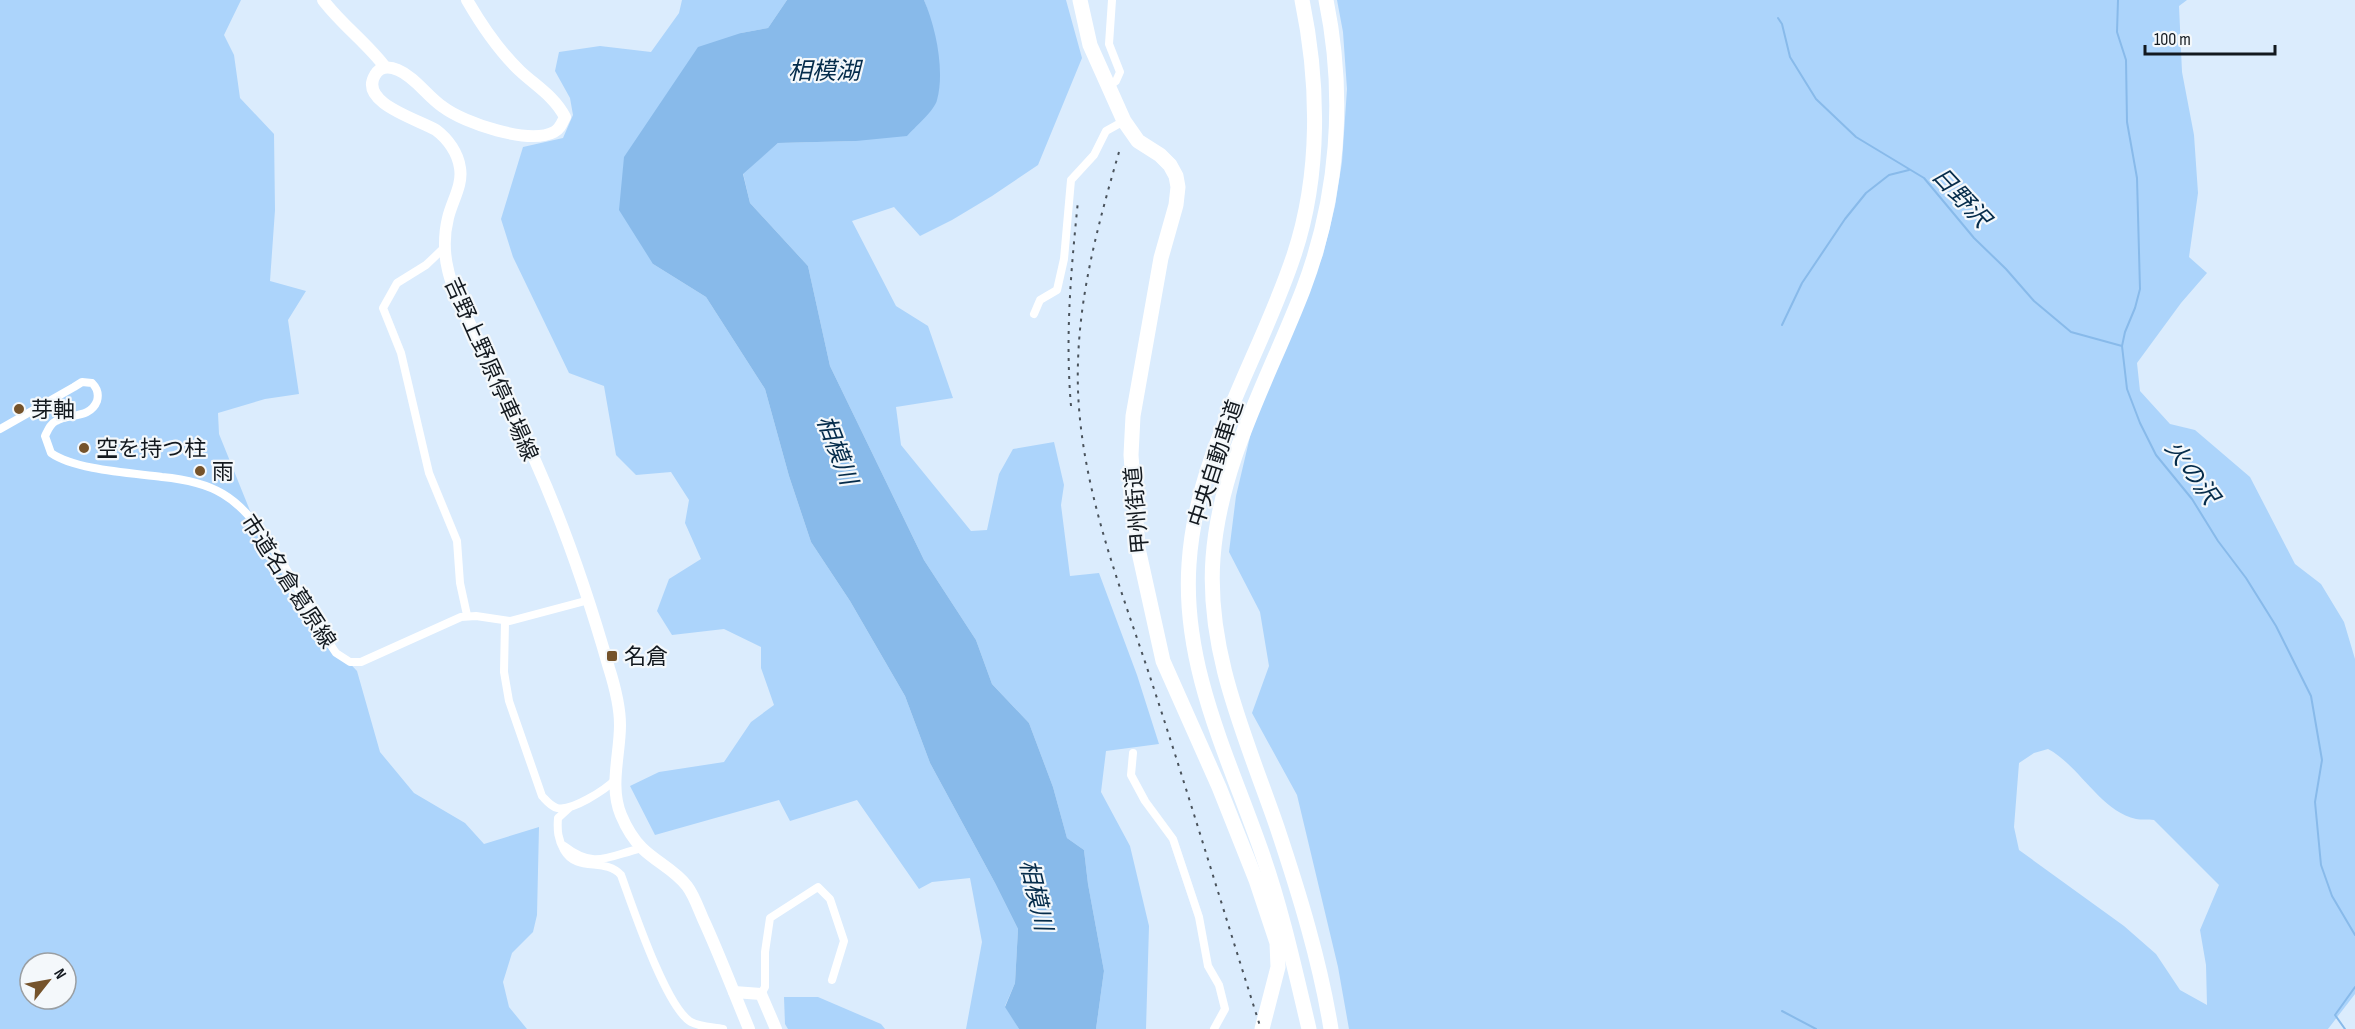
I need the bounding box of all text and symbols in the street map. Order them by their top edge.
scale bar [2145,18,2276,56]
text: 100 m [2154,29,2191,50]
water label: 相模湖 [788,57,864,86]
water label: 日野沢 [1925,161,1998,236]
street label: 吉野上野原停車場線 [438,274,543,466]
place label: 芽軸 [31,397,75,424]
street label: 中央自動車道 [1183,397,1250,530]
marker: 芽軸 [12,402,26,416]
water label: 相模川 [810,411,864,492]
water label: 火の沢 [2159,435,2226,512]
place label: 空を持つ柱 [96,436,206,463]
marker: 空を持つ柱 [77,441,91,455]
place label: 雨 [212,459,234,486]
marker: 雨 [193,464,207,478]
street label: 甲州街道 [1120,465,1155,555]
street label: 市道名倉葛原線 [234,510,341,654]
place label: 名倉 [624,644,668,671]
marker: 名倉 [605,649,619,663]
water label: 相模川 [1013,857,1058,936]
north arrow [18,951,78,1011]
text: N [49,965,70,983]

